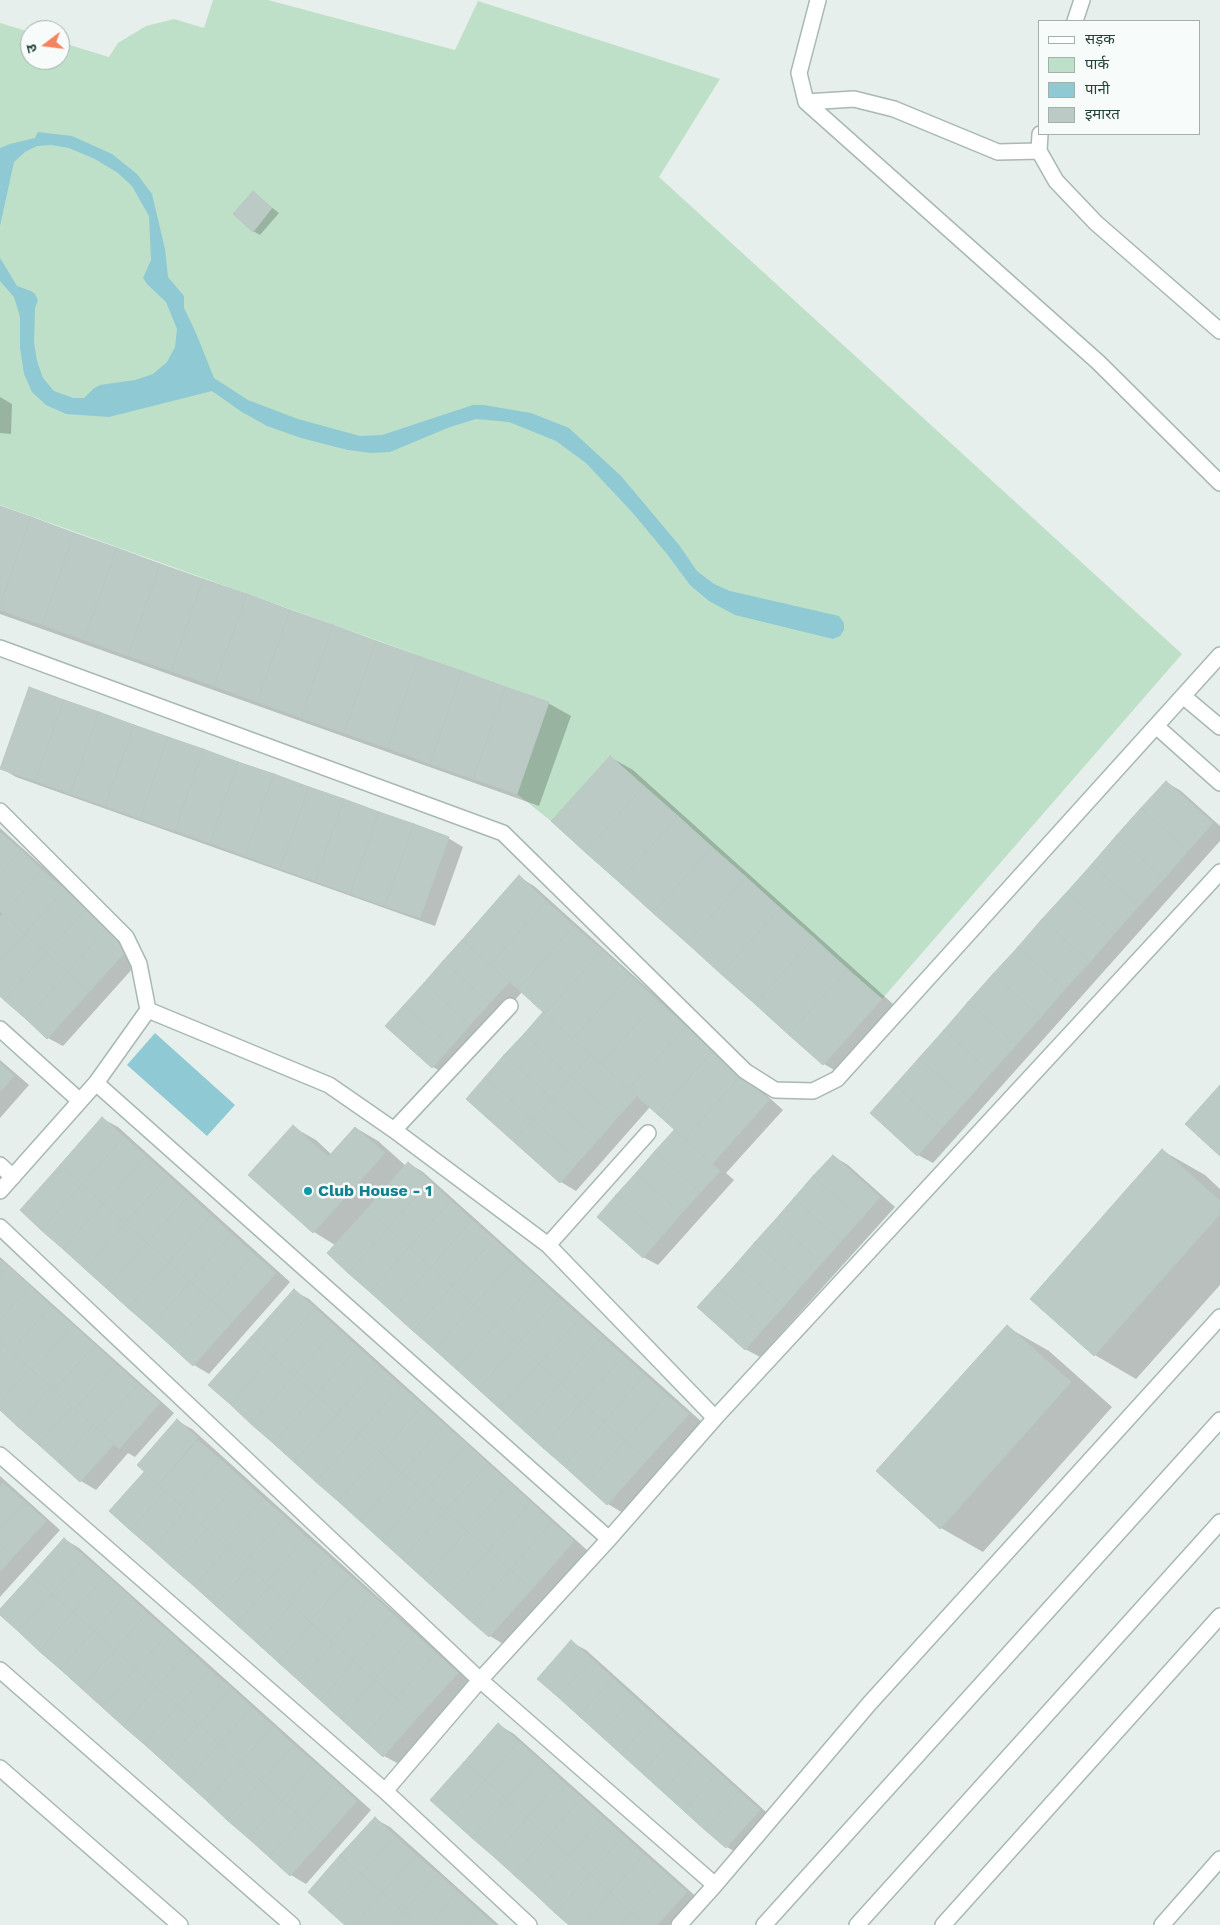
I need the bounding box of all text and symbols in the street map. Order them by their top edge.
north arrow [20,20,70,70]
legend [1038,20,1200,135]
text: सड़क [1085,30,1115,48]
text: उ [23,43,40,55]
text: पार्क [1085,55,1109,73]
text: पानी [1085,80,1110,98]
text: इमारत [1085,105,1120,123]
place label: Club House - 1 [318,1181,432,1201]
marker: Club House - 1 [302,1185,314,1197]

